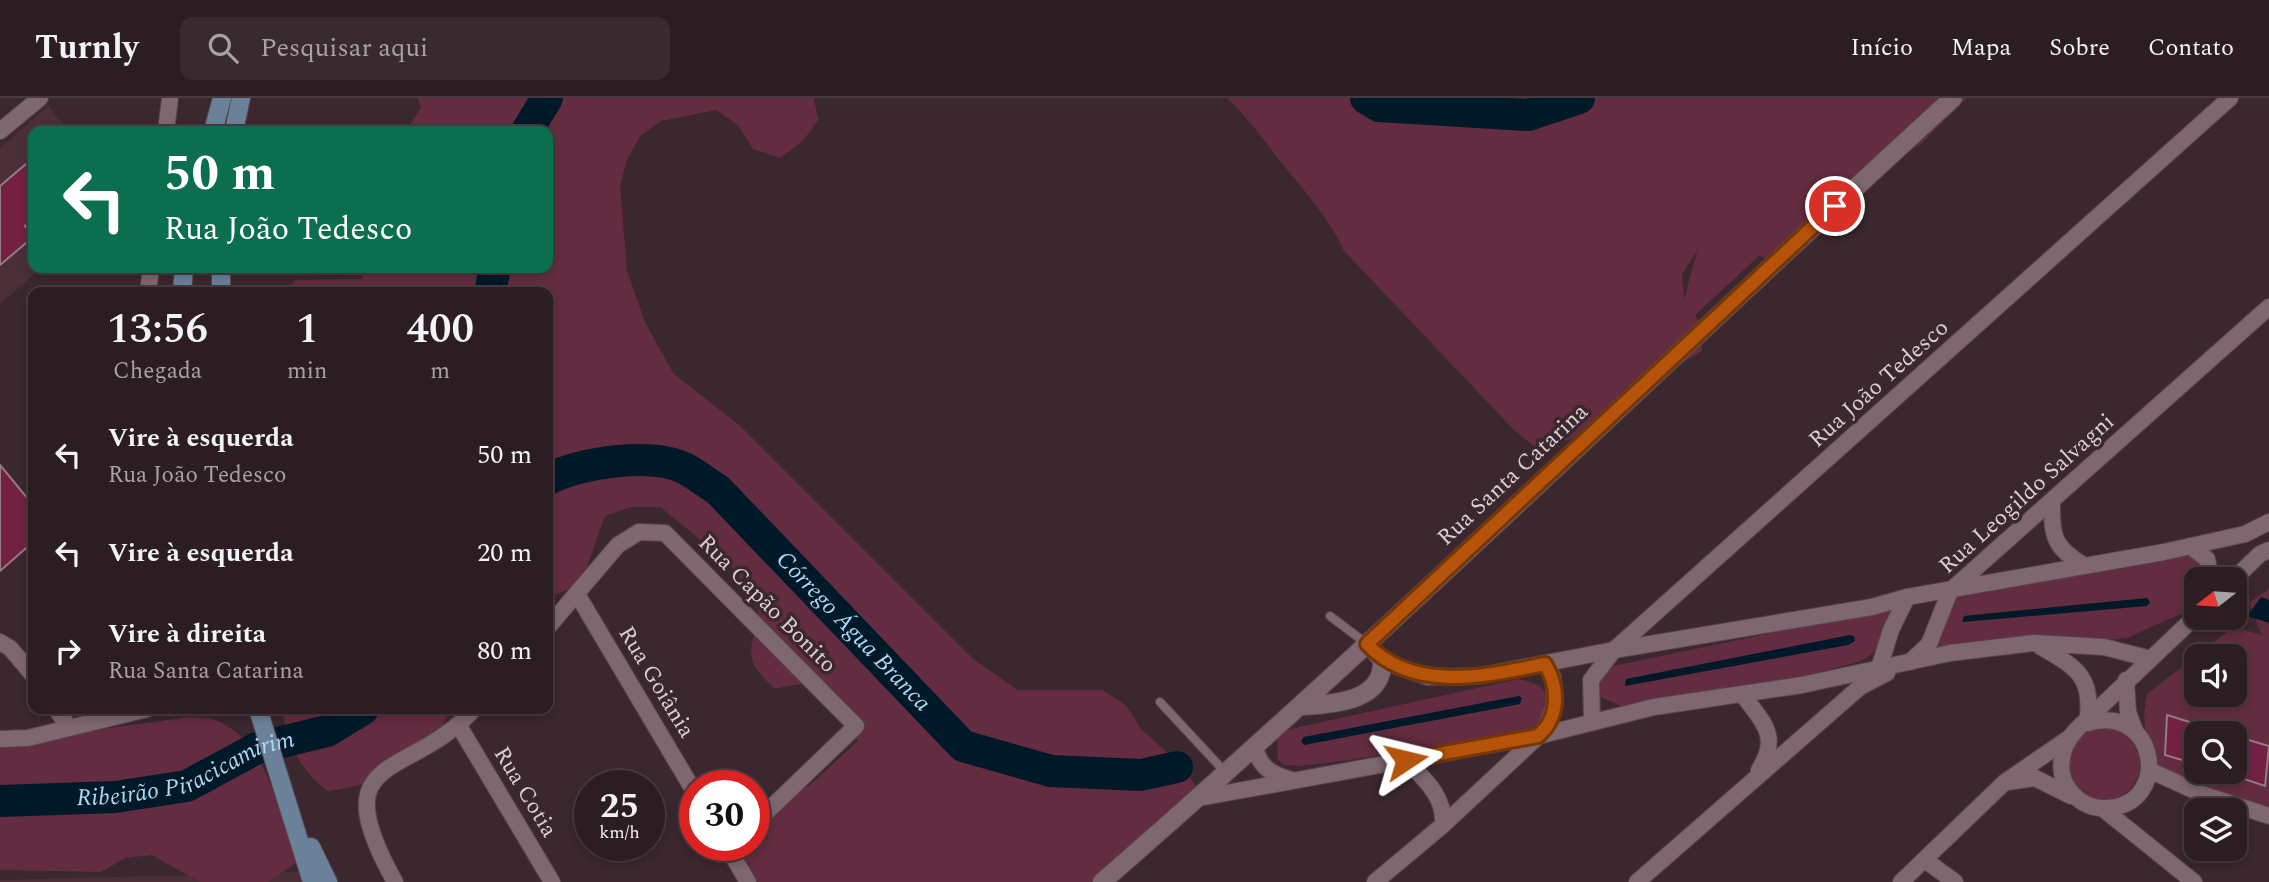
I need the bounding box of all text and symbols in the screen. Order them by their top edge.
search box [180,17,670,80]
text: Turnly [35,23,138,73]
text: Pesquisar aqui [260,28,428,68]
icon: search [204,29,242,67]
text: Início [1850,30,1913,66]
text: Mapa [1951,30,2011,66]
text: Sobre [2049,30,2110,66]
text: Contato [2148,30,2234,66]
text: 50 m [164,137,275,212]
icon: left [49,154,140,245]
pin [1805,176,1865,236]
icon: arrive [1816,187,1854,225]
text: Rua João Tedesco [164,205,412,254]
text: 13:56 [107,298,208,361]
text: 1 [296,298,318,361]
text: 400 [406,298,474,361]
street label: Rua João Tedesco [1801,311,1957,457]
text: Chegada [113,354,202,389]
text: min [287,354,327,389]
text: m [430,354,450,389]
street label: Rua Santa Catarina [1429,395,1597,555]
street label: Rua Leogildo Salvagni [1931,405,2123,583]
text: Vire à esquerda [108,418,294,458]
text: 50 m [477,435,532,475]
icon: left [49,436,87,474]
text: Rua João Tedesco [108,458,286,493]
street label: Rua Capão Bonito [689,526,845,682]
text: Vire à esquerda [108,533,294,573]
text: 20 m [477,533,532,573]
icon: left [49,534,87,572]
water label: Córrego Água Branca [767,543,939,720]
north arrow [2184,567,2247,630]
map controls [2184,567,2247,861]
text: Vire à direita [108,614,266,654]
street label: Rua Goiânia [609,619,703,745]
text: 80 m [477,631,532,671]
icon: right [49,632,87,670]
button: sound [2184,644,2247,707]
text: Rua Santa Catarina [108,654,304,689]
water label: Ribeirão Piracicamirim [76,721,299,816]
button: search [2184,721,2247,784]
position arrow [1369,723,1443,797]
street label: Rua Cotia [484,740,566,844]
speed limit sign: 30 [679,770,770,861]
text: 25 [600,780,639,833]
button: layers [2184,798,2247,861]
text: km/h [599,819,640,846]

